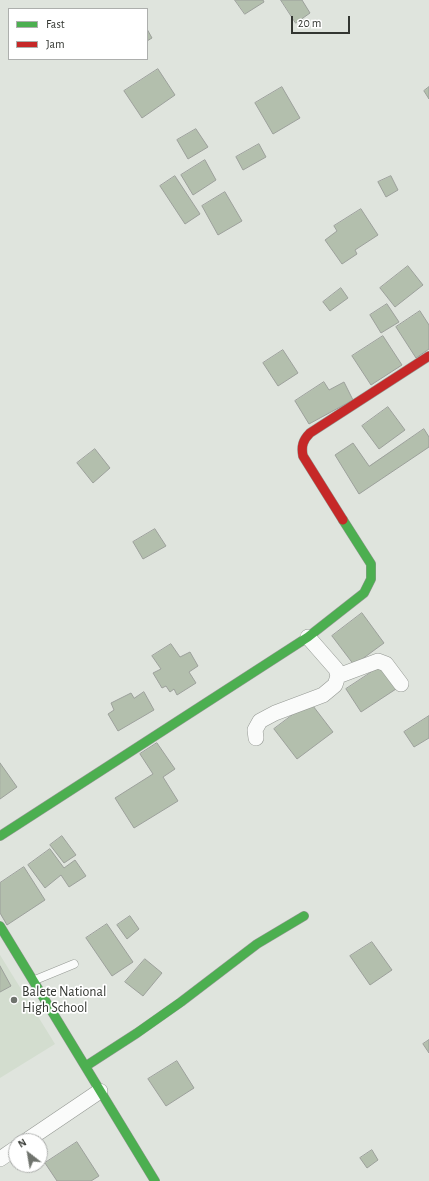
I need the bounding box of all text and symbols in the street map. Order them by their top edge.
legend [8,8,148,60]
scale bar [293,8,352,34]
text: 20 m [298,17,321,29]
text: Fast [46,18,65,30]
text: Jam [46,38,65,50]
place label: Balete National High School [22,984,106,1016]
marker: Balete National High School [9,995,19,1005]
north arrow [8,1133,48,1173]
text: N [16,1136,28,1150]

